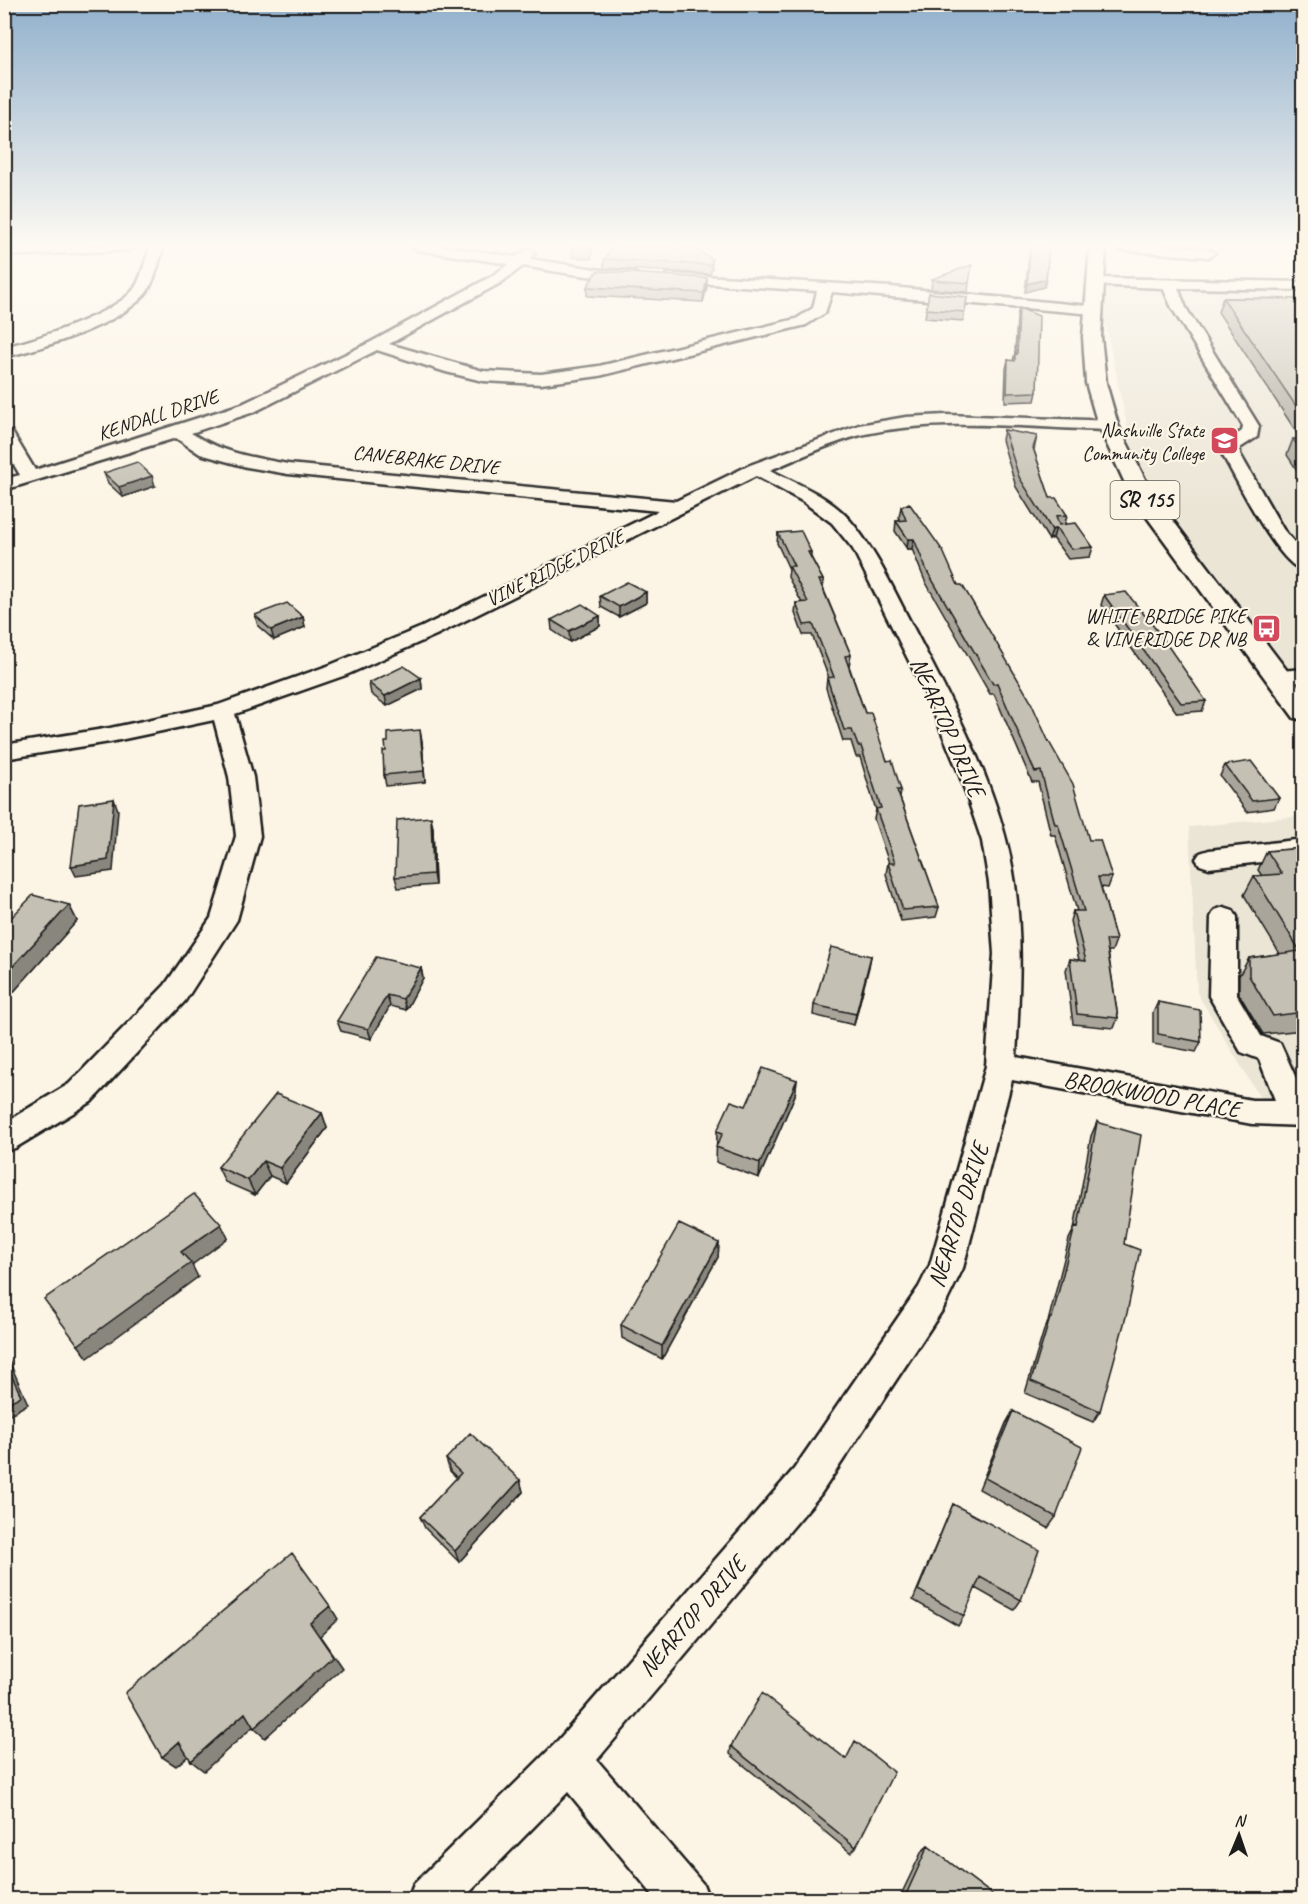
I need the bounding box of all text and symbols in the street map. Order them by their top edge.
street label: KENDALL DRIVE [95,383,224,446]
place label: Nashville State Community College [1082,418,1205,466]
school or university icon: Nashville State Community College [1209,425,1241,457]
street label: CANEBRAKE DRIVE [352,440,503,480]
road number: SR 155 [1110,481,1180,519]
street label: VINE RIDGE DRIVE [482,522,631,612]
place label: WHITE BRIDGE PIKE & VINERIDGE DR NB [1085,604,1249,652]
bus stop icon: WHITE BRIDGE PIKE & VINERIDGE DR NB [1251,612,1283,644]
street label: NEARTOP DRIVE [904,652,993,804]
street label: BROOKWOOD PLACE [1062,1064,1245,1125]
street label: NEARTOP DRIVE [921,1136,996,1291]
street label: NEARTOP DRIVE [632,1547,754,1682]
north arrow [1209,1805,1269,1865]
text: N [1234,1811,1248,1831]

